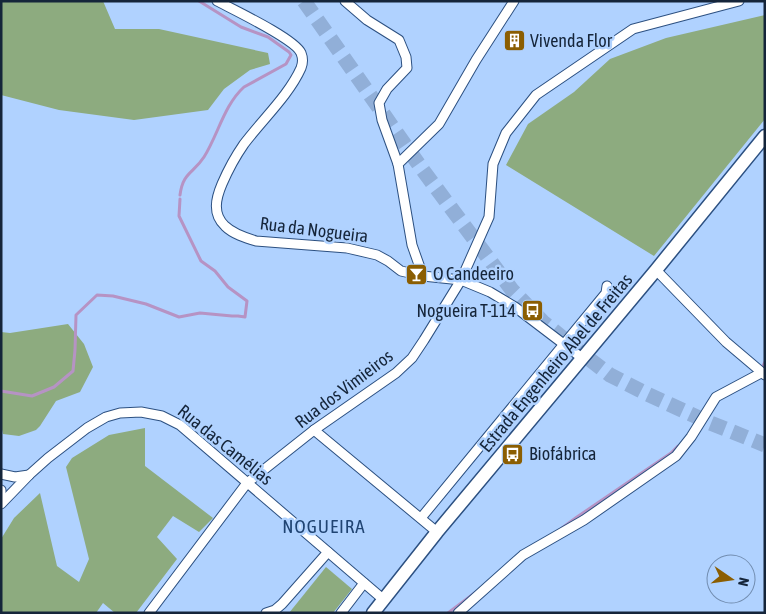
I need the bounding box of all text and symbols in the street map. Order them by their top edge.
building icon: Vivenda Flor [502,29,526,53]
place label: Vivenda Flor [530,30,613,51]
street label: Rua da Nogueira [259,212,369,247]
bar icon: O Candeeiro [405,262,429,286]
place label: O Candeeiro [433,263,514,284]
street label: Estrada Engenheiro Abel de Freitas [475,269,636,456]
bus stop icon: Nogueira T-114 [520,299,544,323]
place label: Nogueira T-114 [416,300,516,321]
street label: Rua dos Vimieiros [291,345,397,432]
street label: Rua das Camélias [174,400,277,489]
bus stop icon: Biofábrica [501,442,525,466]
place label: Biofábrica [529,443,596,464]
district label: NOGUEIRA [282,515,366,537]
north arrow [706,554,756,604]
text: N [735,576,752,588]

